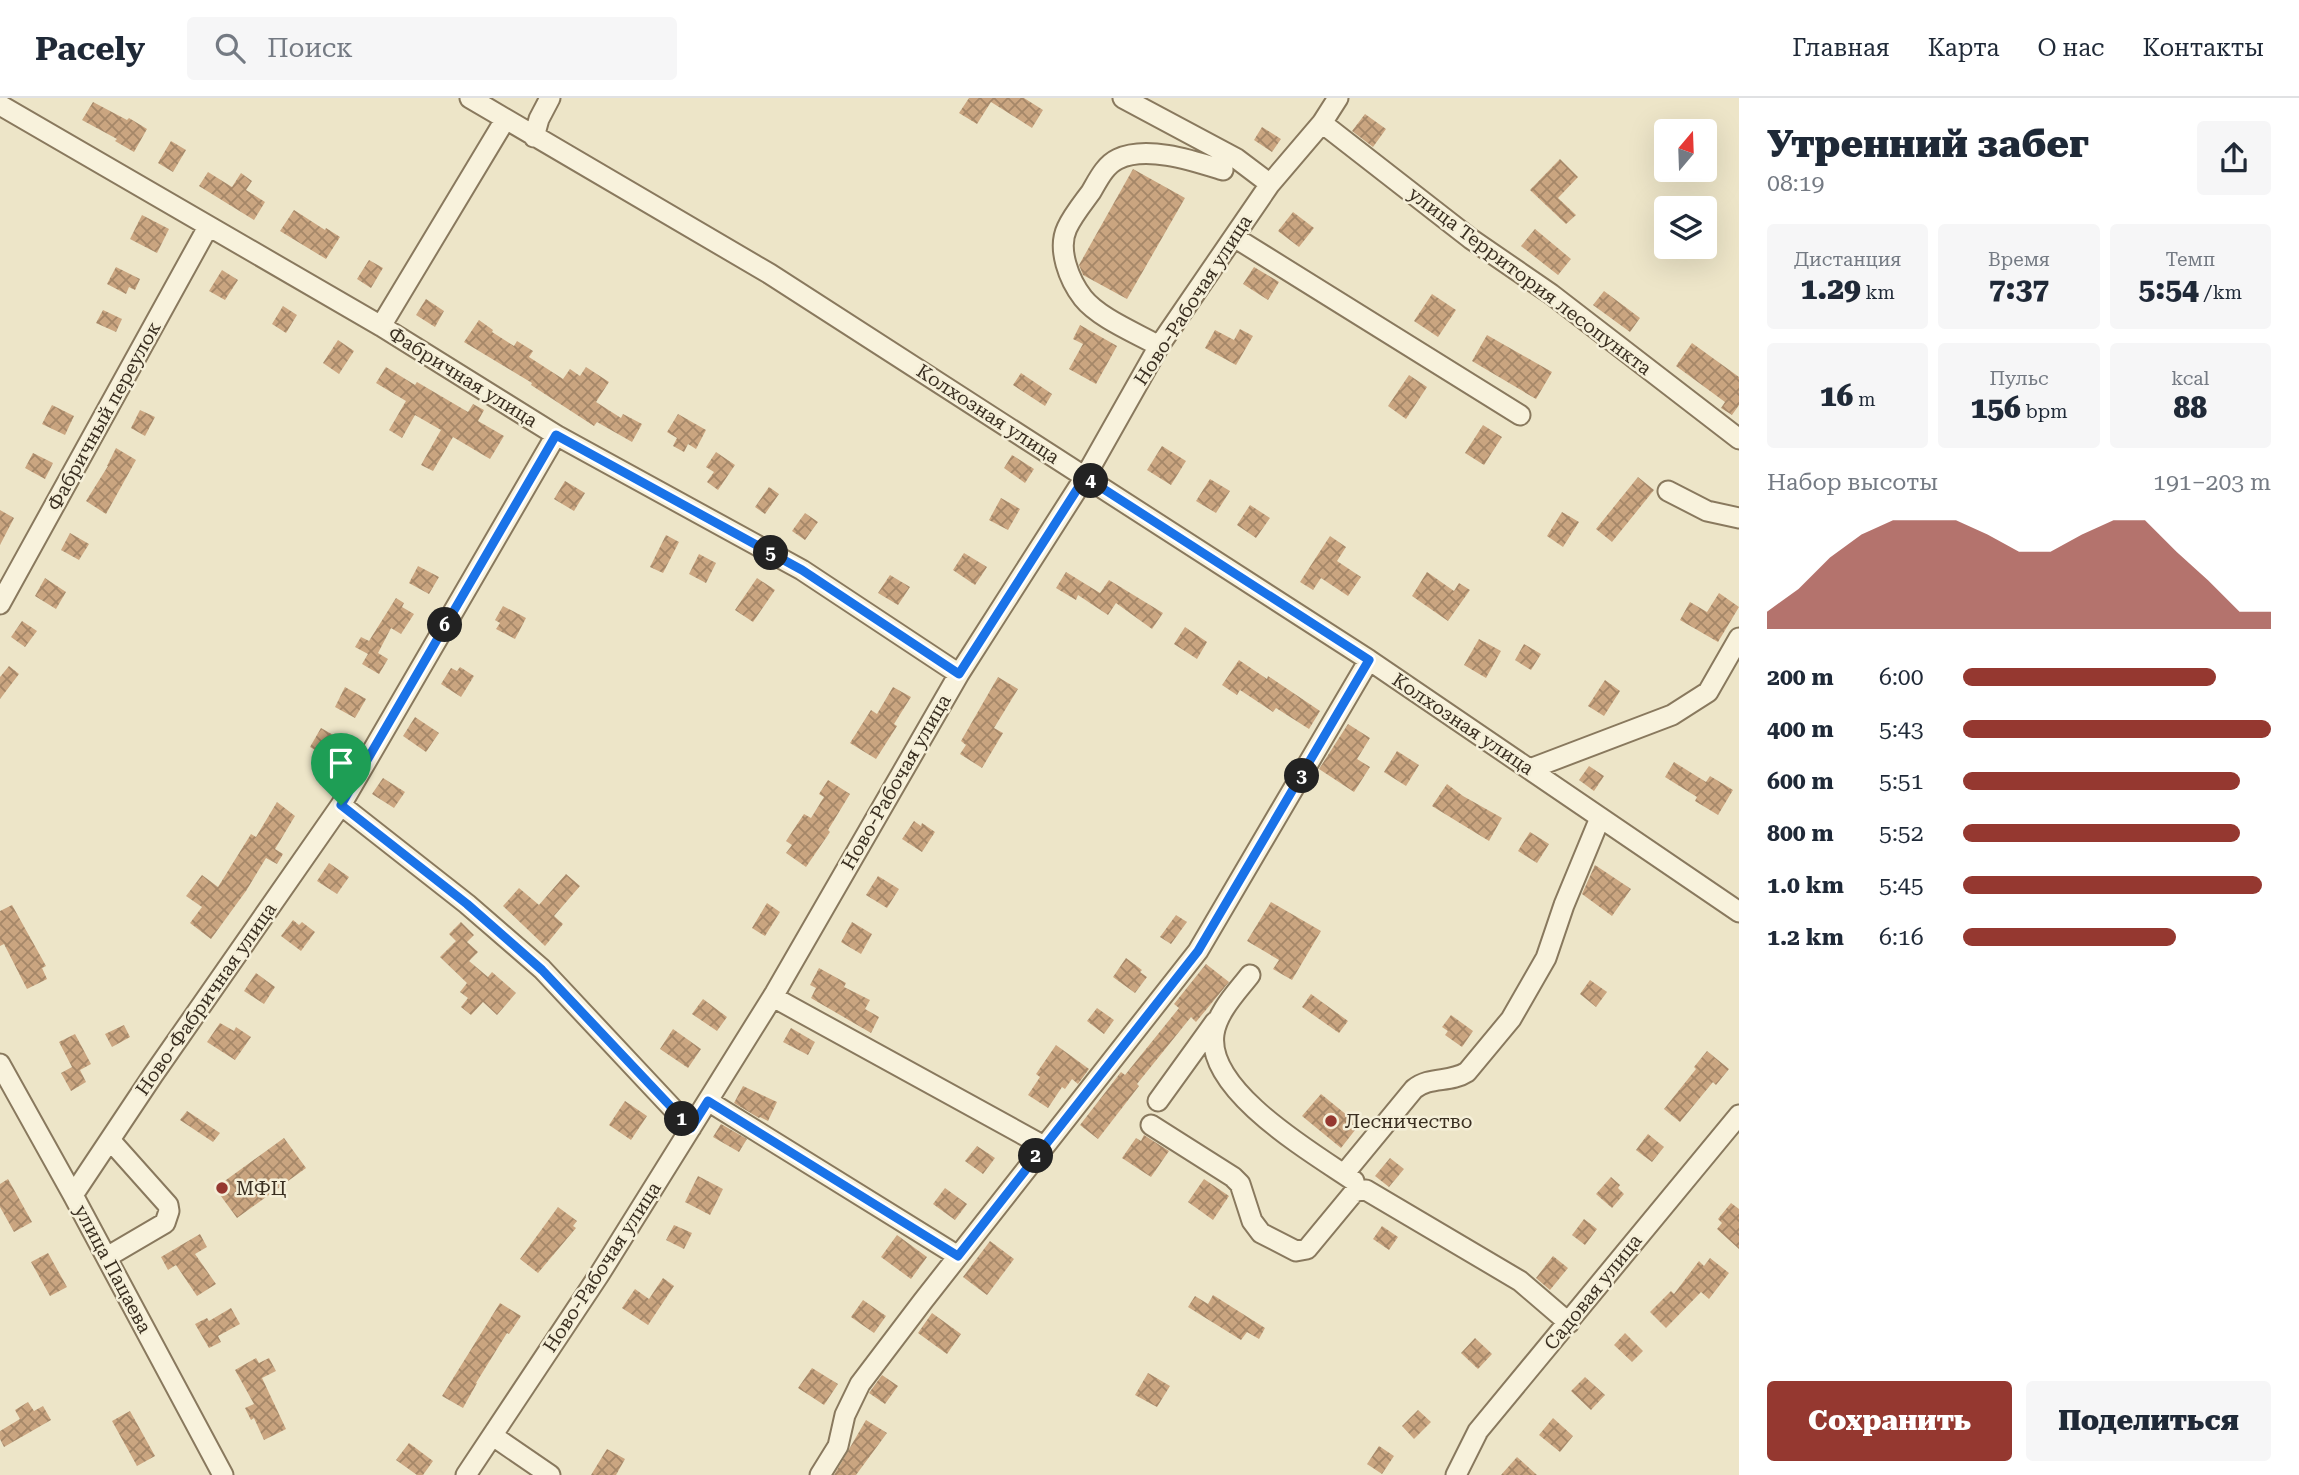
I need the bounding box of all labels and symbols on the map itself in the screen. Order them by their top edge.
north arrow [1654,119,1717,182]
street label: улица Территория лесопункта [1404,182,1657,380]
street label: Ново-Рабочая улица [1129,210,1257,390]
street label: Фабричный переулок [42,317,166,515]
street label: Фабричная улица [384,322,542,433]
street label: Колхозная улица [912,359,1064,469]
pin: 4 [1074,464,1108,498]
pin: 5 [754,536,788,570]
pin: 6 [428,608,462,642]
street label: Колхозная улица [1388,668,1539,780]
street label: Ново-Рабочая улица [836,690,956,874]
pin [311,733,371,805]
pin: 3 [1284,758,1320,794]
street label: Ново-Фабричная улица [131,898,282,1100]
pin: 1 [664,1102,700,1136]
place label: Лесничество [1345,1110,1472,1133]
marker: Лесничество [1323,1113,1339,1129]
pin: 2 [1018,1138,1054,1174]
place label: МФЦ [236,1177,286,1200]
street label: Ново-Рабочая улица [538,1177,666,1357]
marker: МФЦ [214,1180,230,1196]
street label: улица Пацаева [69,1201,157,1338]
street label: Садовая улица [1539,1229,1647,1355]

